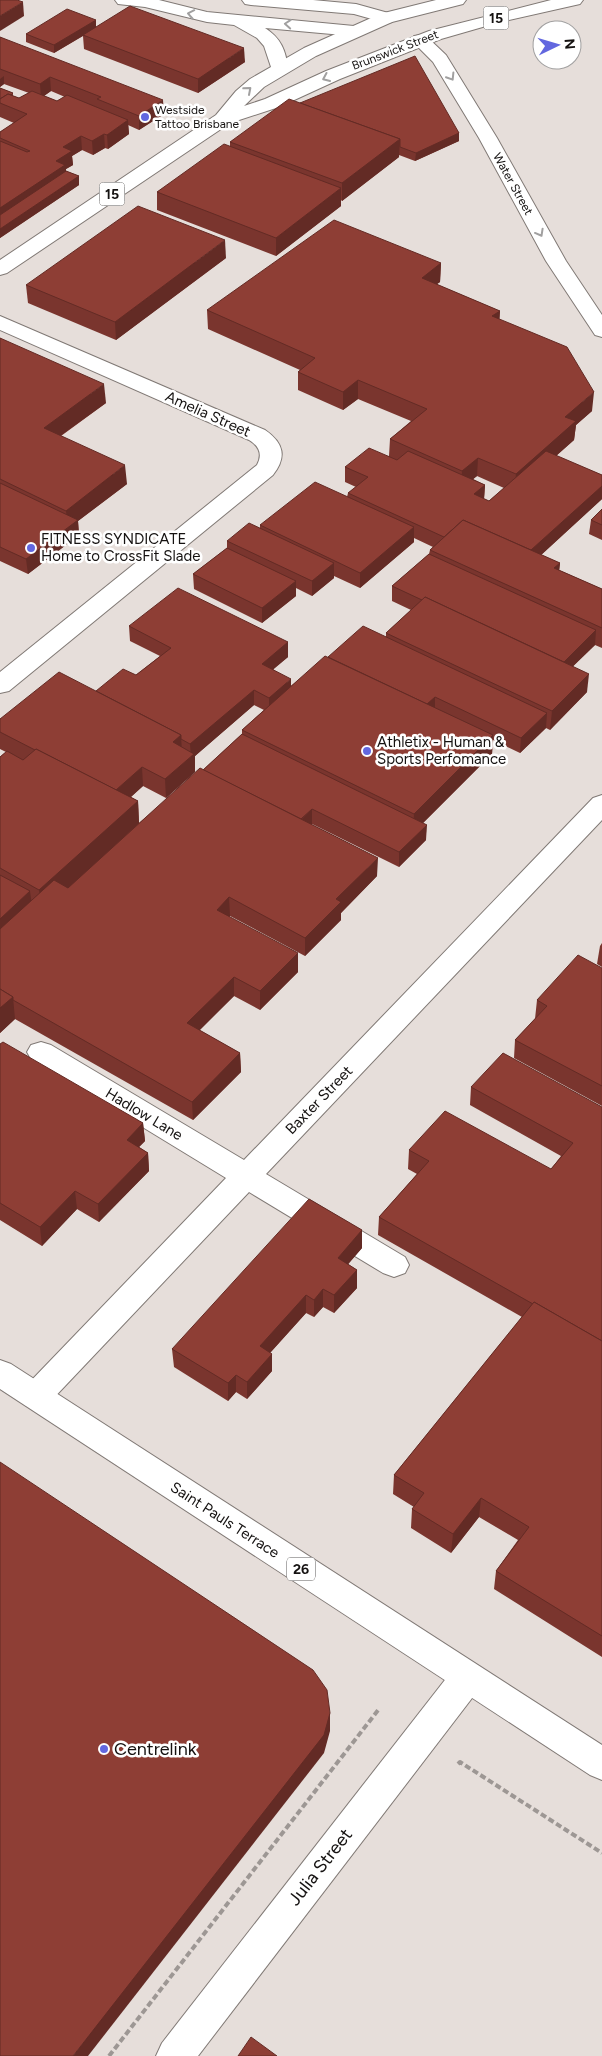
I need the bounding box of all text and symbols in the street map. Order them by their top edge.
road number: 15 [484,7,508,30]
one-way arrow [186,9,195,19]
one-way arrow [284,19,292,30]
north arrow [532,20,582,70]
street label: Brunswick Street [350,27,441,73]
text: N [561,38,578,50]
one-way arrow [322,71,331,82]
one-way arrow [444,72,454,81]
one-way arrow [242,87,251,96]
place label: Westside Tattoo Brisbane [155,103,240,131]
marker: Westside Tattoo Brisbane [139,111,151,123]
street label: Water Street [490,151,536,218]
road number: 15 [100,182,124,205]
one-way arrow [534,228,544,237]
street label: Amelia Street [163,387,254,441]
place label: FITNESS SYNDICATE Home to CrossFit Slade [41,530,200,565]
marker: FITNESS SYNDICATE Home to CrossFit Slade [25,542,37,554]
place label: Athletix - Human & Sports Perfomance [377,733,506,768]
marker: Athletix - Human & Sports Perfomance [361,745,373,757]
street label: Baxter Street [282,1062,356,1138]
street label: Hadlow Lane [102,1084,186,1144]
street label: Saint Pauls Terrace [167,1478,283,1562]
road number: 26 [287,1558,315,1580]
place label: Centrelink [114,1738,197,1760]
marker: Centrelink [98,1743,110,1755]
street label: Julia Street [283,1824,357,1910]

